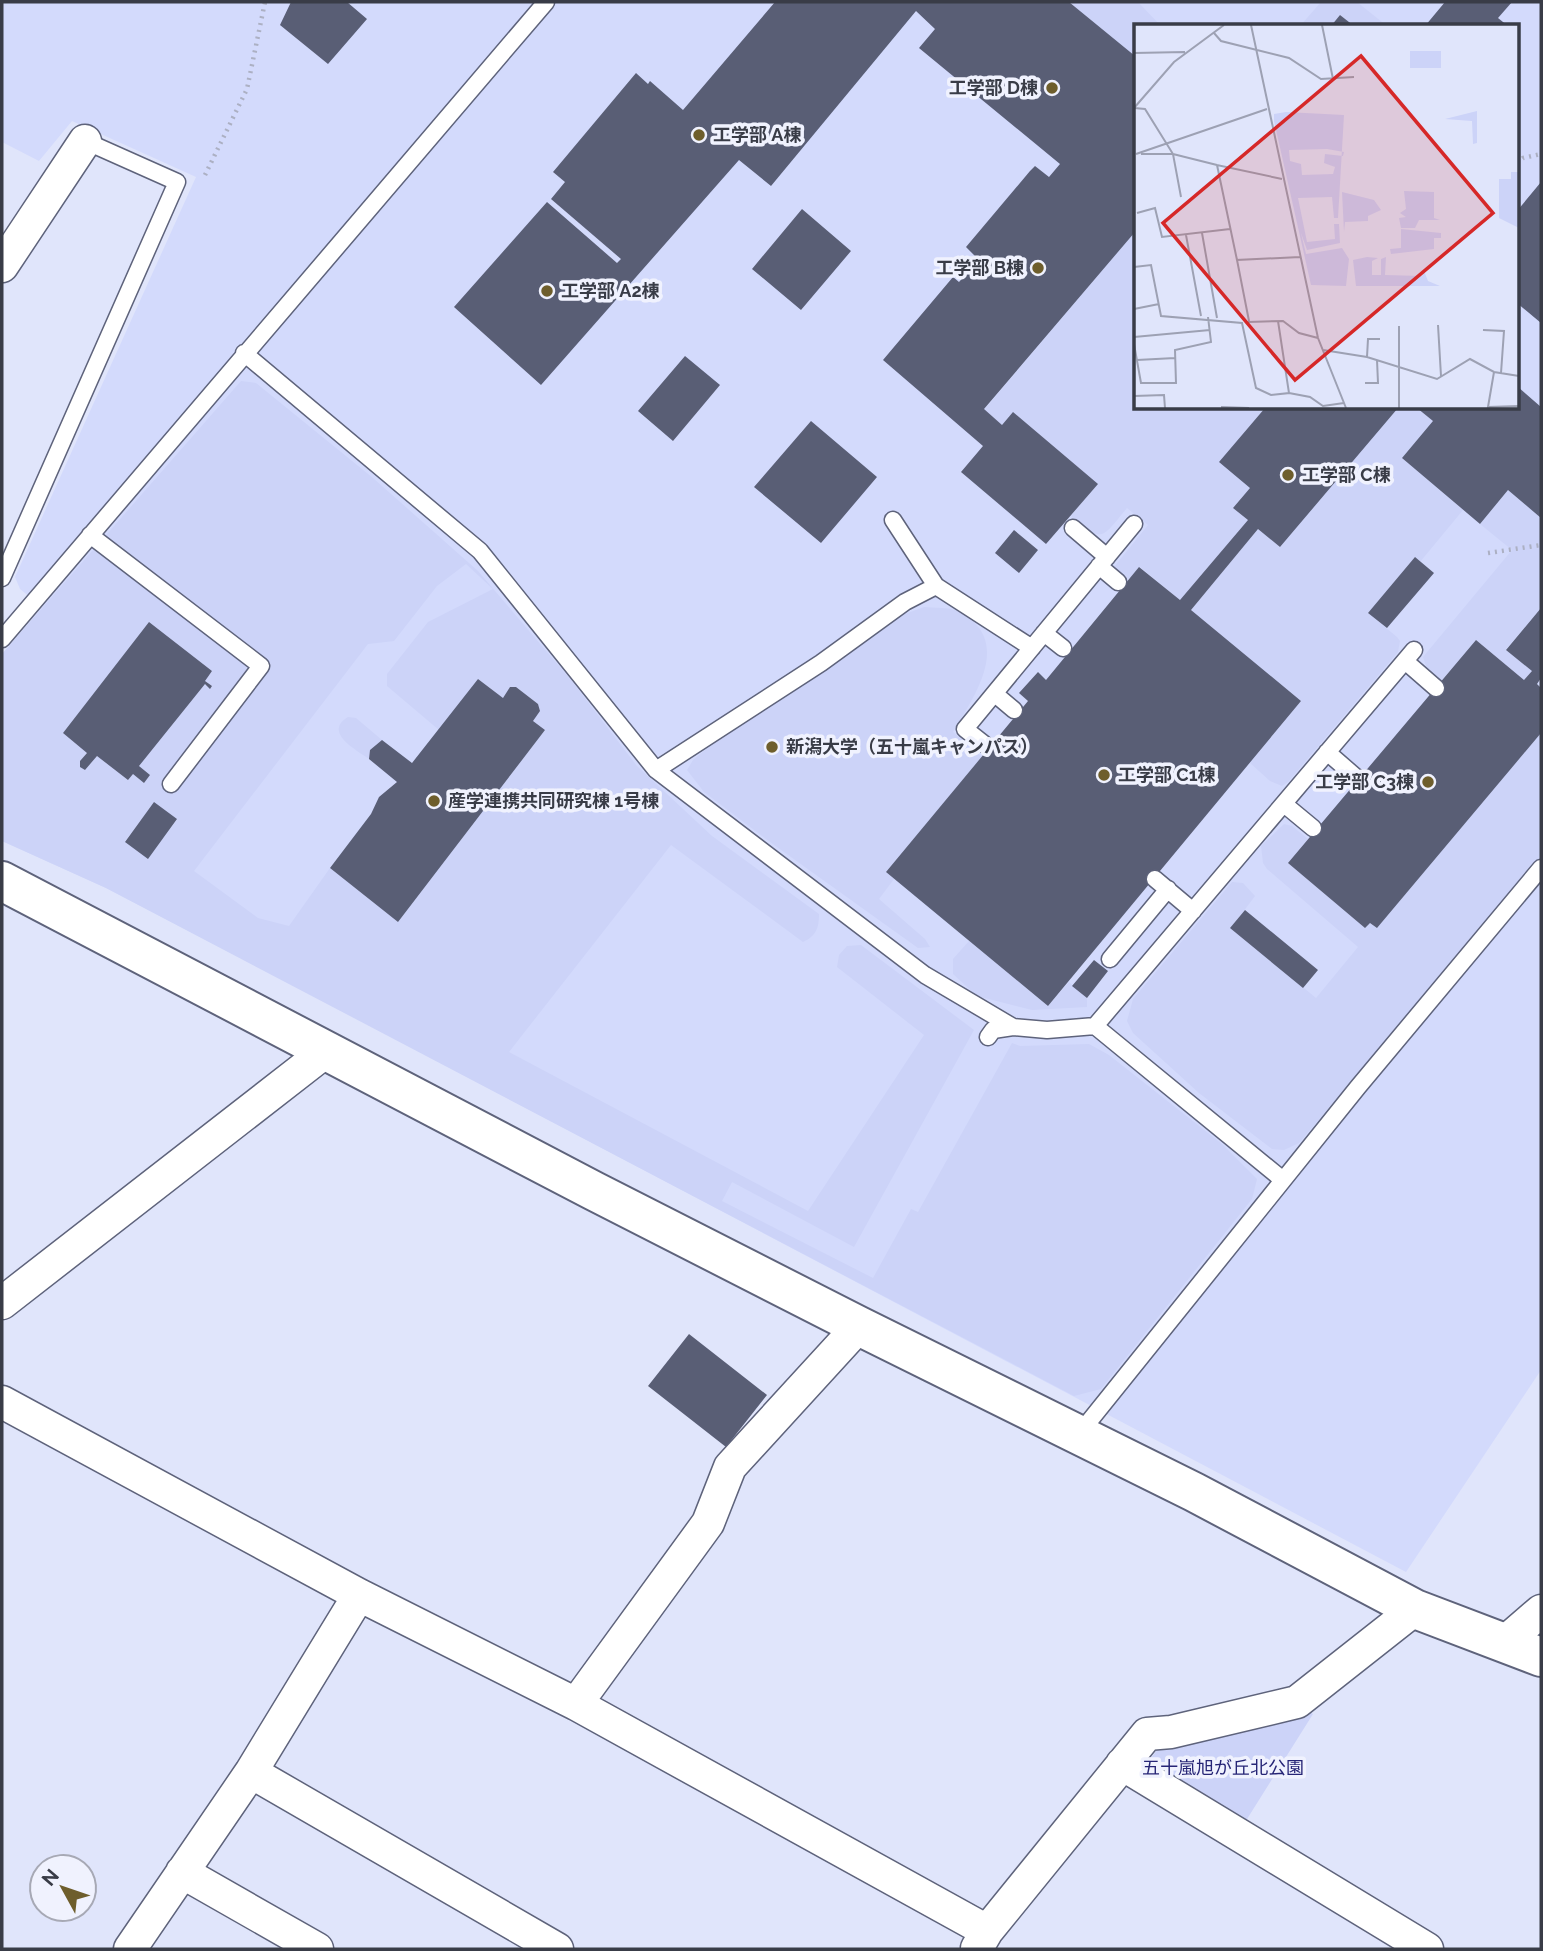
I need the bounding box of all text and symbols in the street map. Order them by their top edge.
inset map [1134,24,1518,410]
place label: 工学部 D棟 [949,77,1038,98]
marker: 工学部 D棟 [1044,80,1060,96]
place label: 工学部 A棟 [713,124,801,145]
marker: 工学部 A棟 [691,127,707,143]
place label: 工学部 B棟 [935,257,1024,278]
marker: 工学部 B棟 [1030,260,1046,276]
place label: 工学部 A2棟 [561,280,660,301]
marker: 工学部 A2棟 [539,283,555,299]
place label: 工学部 C棟 [1302,464,1391,485]
marker: 工学部 C棟 [1280,467,1296,483]
place label: 新潟大学（五十嵐キャンパス） [786,736,1038,757]
marker: 新潟大学（五十嵐キャンパス） [764,739,780,755]
place label: 工学部 C1棟 [1118,764,1216,785]
marker: 工学部 C1棟 [1096,767,1112,783]
place label: 工学部 C3棟 [1315,771,1414,792]
marker: 工学部 C3棟 [1420,774,1436,790]
place label: 産学連携共同研究棟 1号棟 [448,790,659,811]
marker: 産学連携共同研究棟 1号棟 [426,793,442,809]
park label: 五十嵐旭が丘北公園 [1142,1757,1304,1778]
north arrow [28,1853,98,1923]
text: N [37,1864,63,1890]

